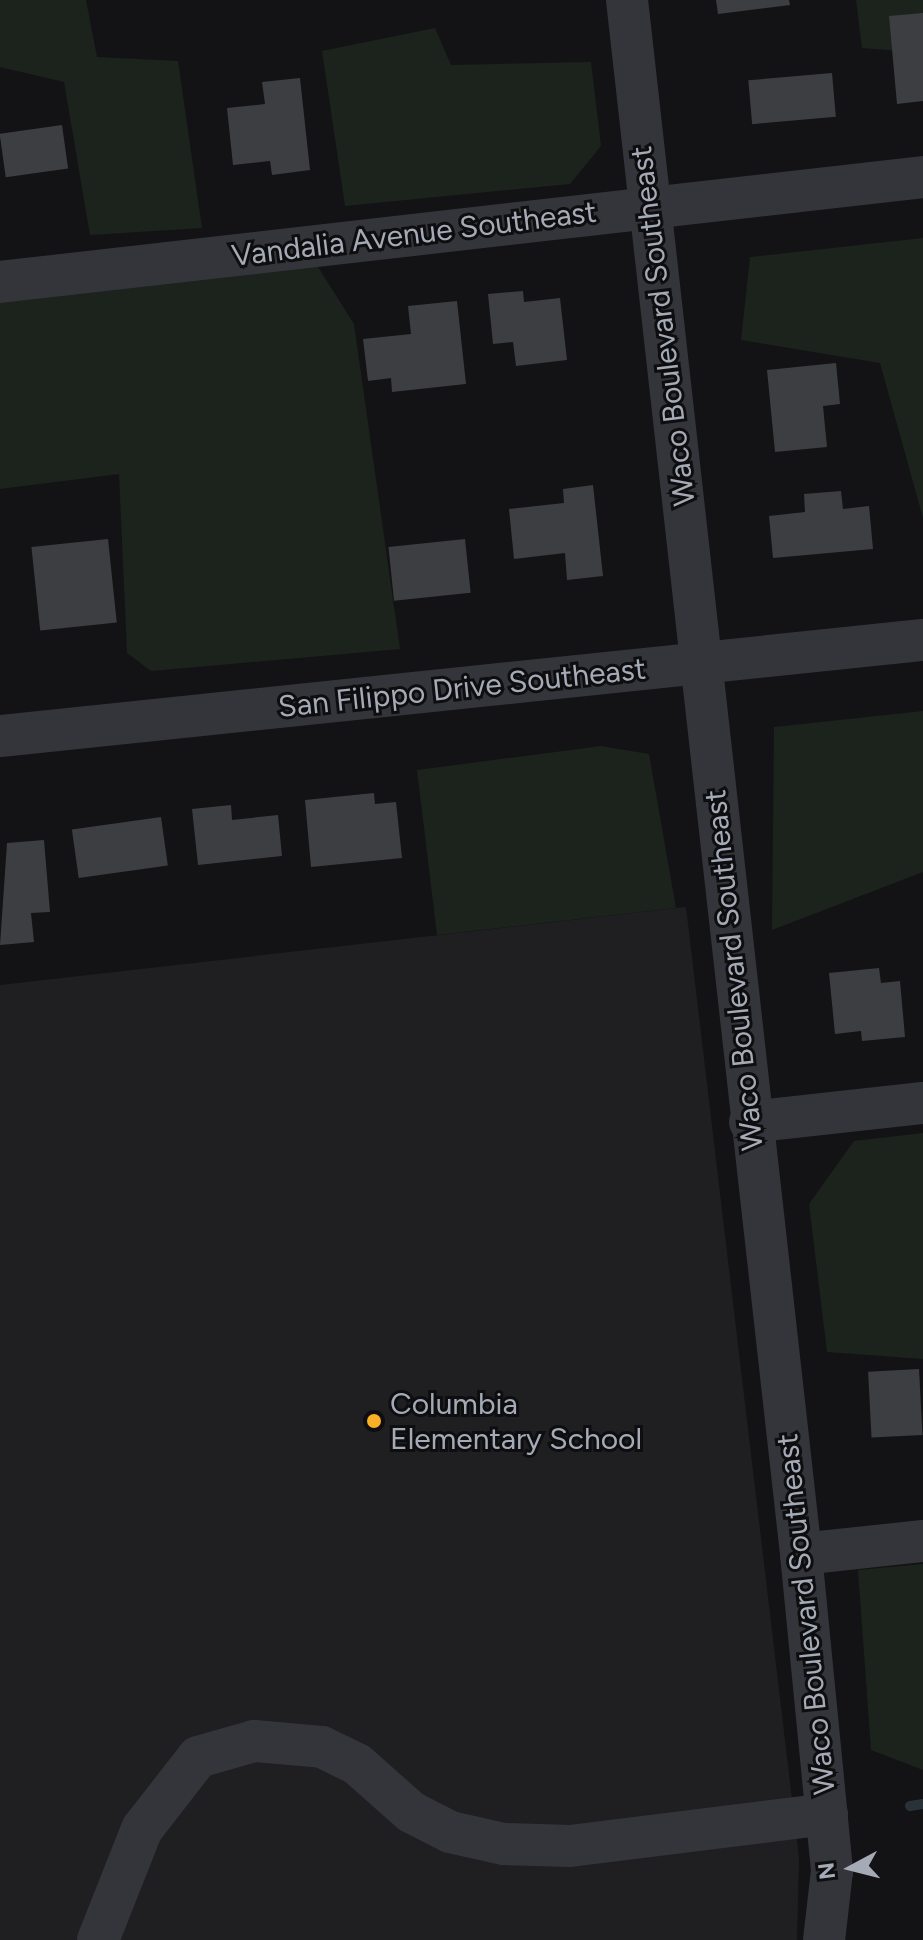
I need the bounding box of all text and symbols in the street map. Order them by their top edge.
street label: Waco Boulevard Southeast [623,144,703,508]
street label: Vandalia Avenue Southeast [230,194,598,274]
street label: San Filippo Drive Southeast [276,651,648,725]
street label: Waco Boulevard Southeast [697,788,771,1152]
place label: Columbia Elementary School [390,1386,642,1456]
marker: Columbia Elementary School [365,1412,383,1430]
street label: Waco Boulevard Southeast [769,1432,843,1796]
north arrow [811,1828,891,1908]
text: N [812,1861,841,1881]

